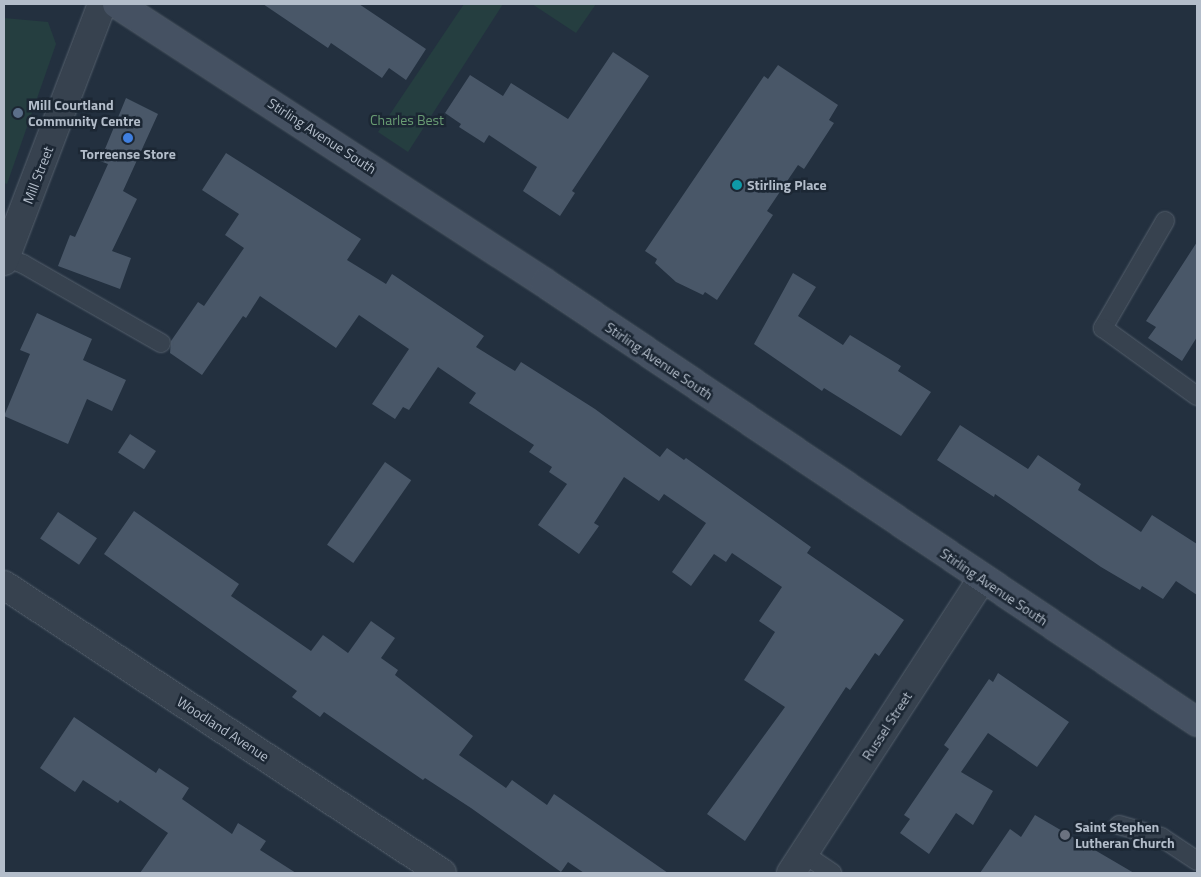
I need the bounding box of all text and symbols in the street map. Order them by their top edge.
street label: Stirling Avenue South [265,95,379,177]
place label: Mill Courtland Community Centre [28,97,141,130]
marker: Mill Courtland Community Centre [12,107,24,119]
park label: Charles Best [370,112,444,128]
marker: Torreense Store [122,132,134,144]
street label: Mill Street [19,144,57,206]
place label: Torreense Store [80,146,176,162]
place label: Stirling Place [747,177,827,193]
marker: Stirling Place [731,179,743,191]
street label: Stirling Avenue South [602,319,716,403]
street label: Stirling Avenue South [937,545,1051,629]
street label: Russel Street [859,689,915,763]
street label: Woodland Avenue [174,693,272,765]
place label: Saint Stephen Lutheran Church [1075,819,1175,852]
marker: Saint Stephen Lutheran Church [1059,829,1071,841]

